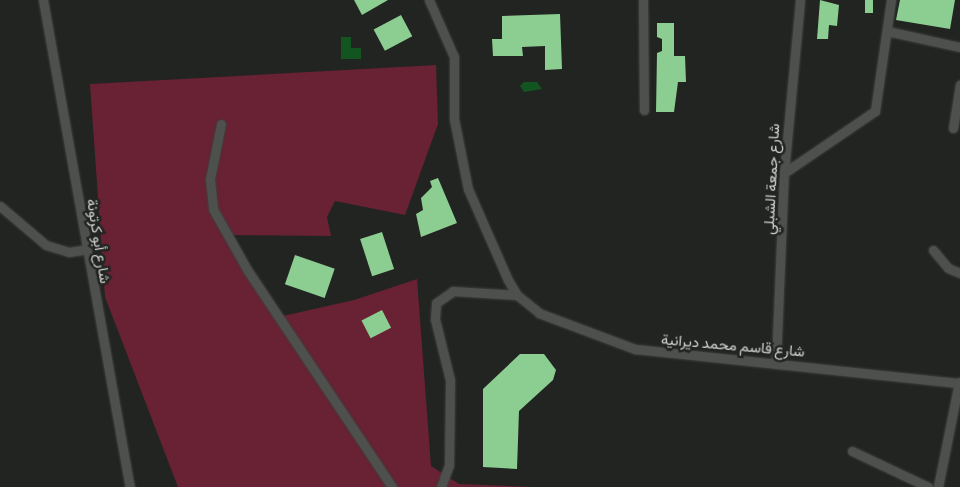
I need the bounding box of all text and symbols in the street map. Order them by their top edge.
street label: شارع جمعة الشبلي [759,123,783,235]
street label: شارع أبو كرتونة [83,197,115,285]
street label: شارع قاسم محمد ديرانية [660,330,806,360]

